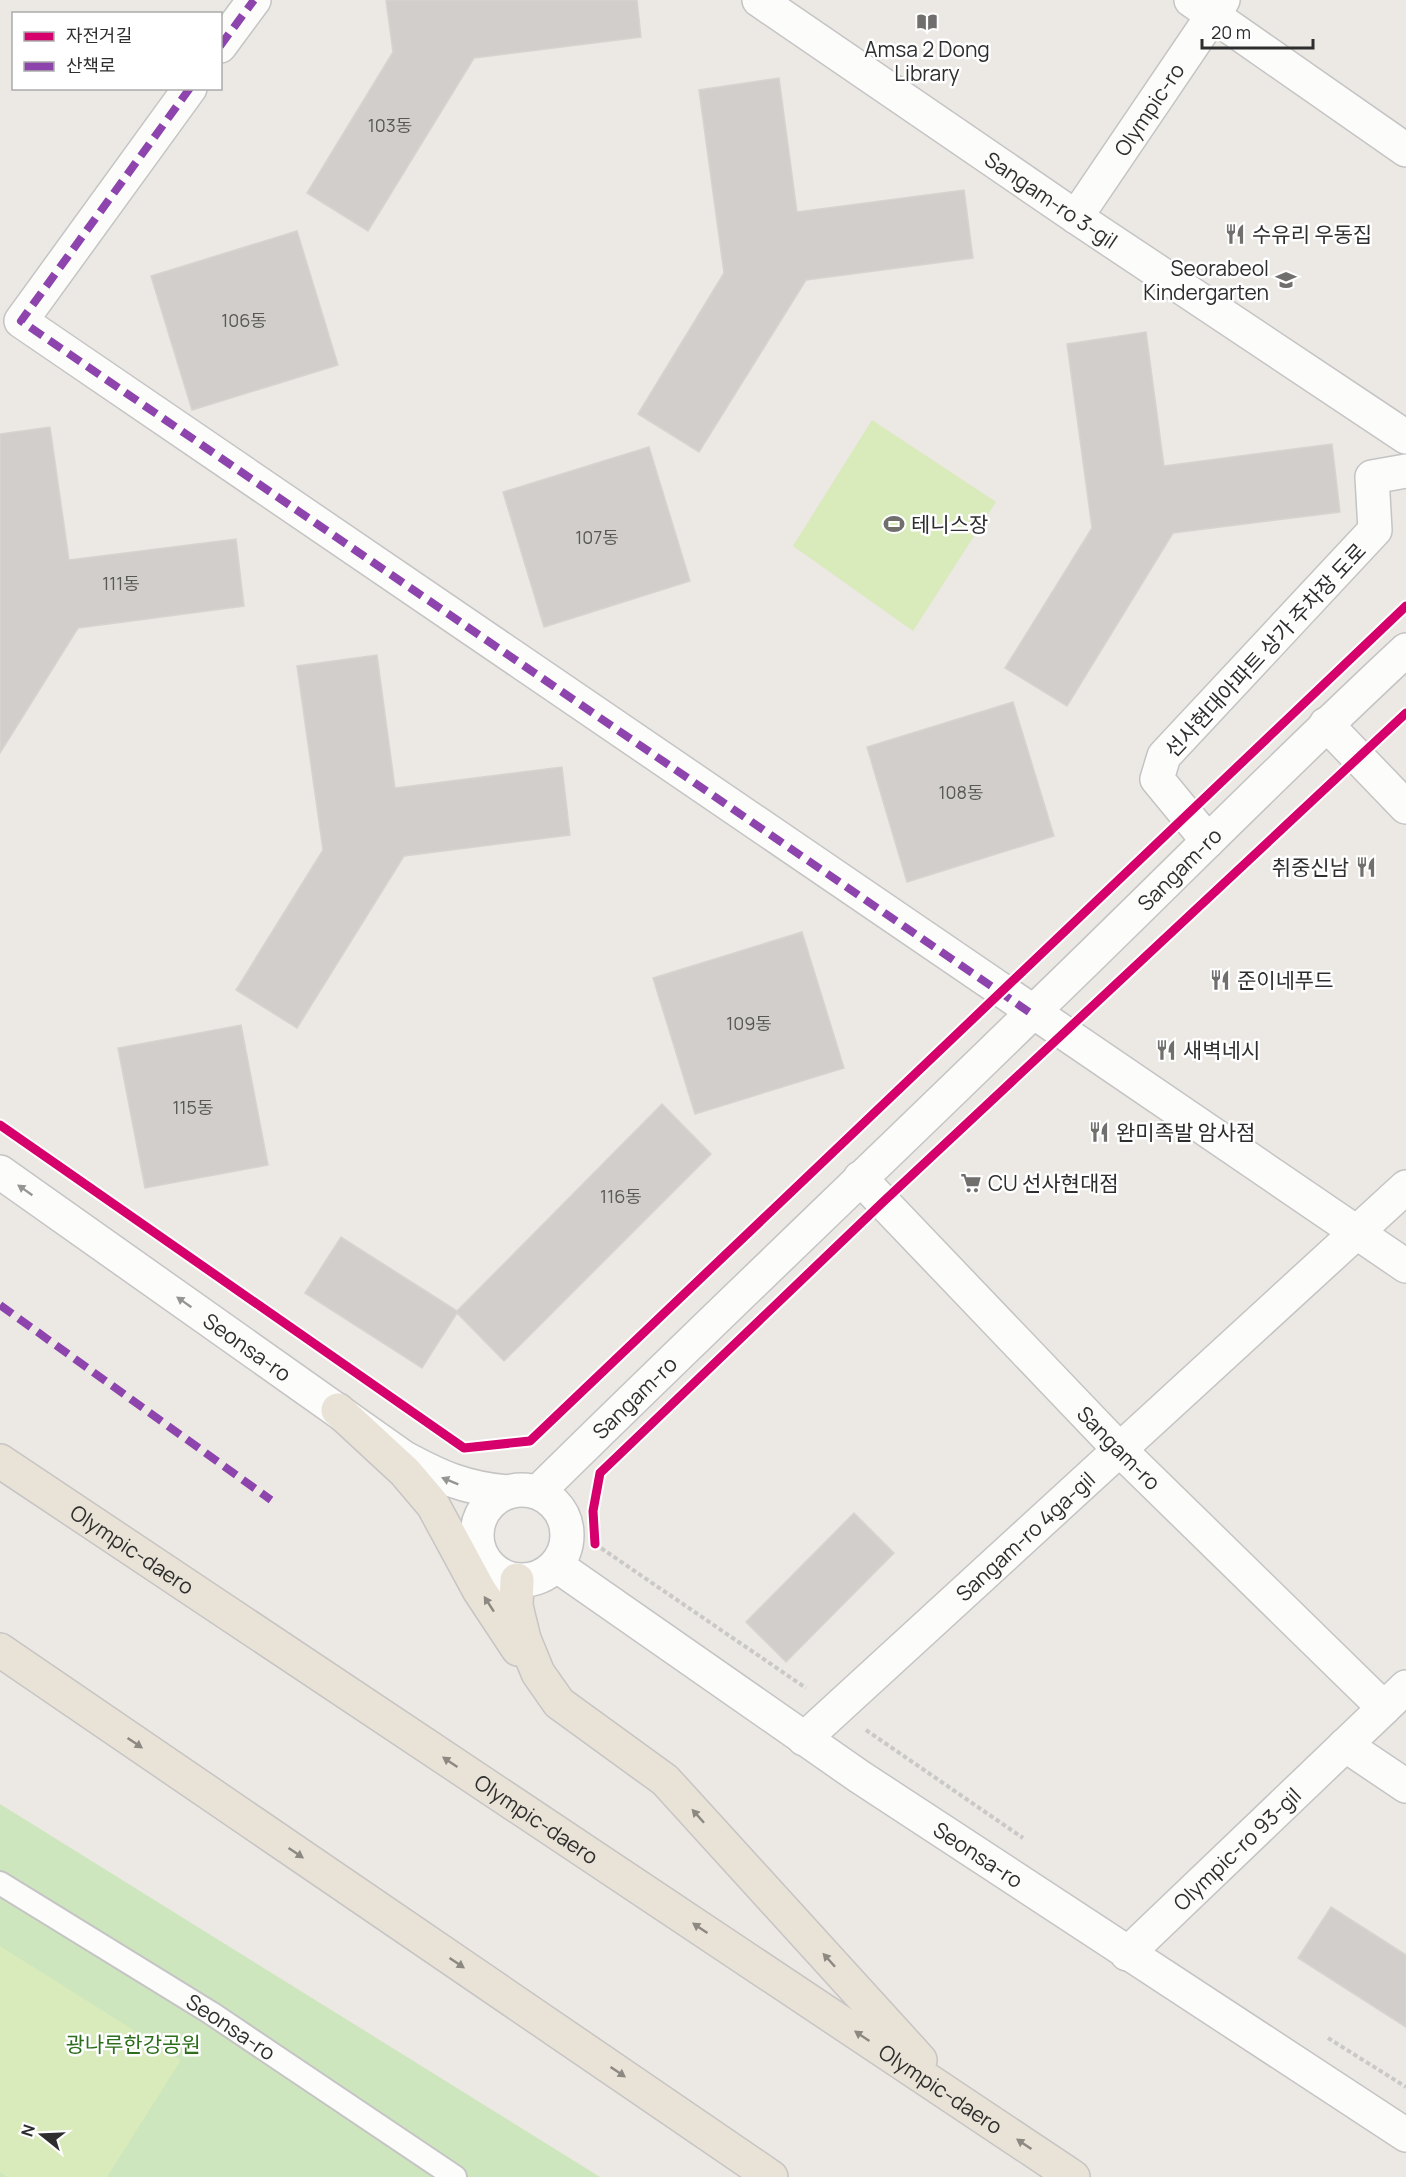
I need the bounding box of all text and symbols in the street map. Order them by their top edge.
library icon: Amsa 2 Dong Library [915,10,939,34]
legend [12,12,222,90]
scale bar [1202,12,1313,50]
text: 20 m [1211,20,1251,44]
text: 자전거길 [66,23,132,47]
place label: Amsa 2 Dong Library [864,35,990,87]
text: 산책로 [66,53,116,77]
street label: Olympic-ro [1107,57,1190,161]
house number: 103동 [368,113,412,137]
street label: Sangam-ro 3-gil [979,145,1123,255]
place label: 수유리 우동집 [1252,220,1372,248]
restaurant icon: 수유리 우동집 [1223,222,1247,246]
place label: Seorabeol Kindergarten [1143,254,1269,306]
school or university icon: Seorabeol Kindergarten [1274,268,1298,292]
house number: 106동 [221,308,267,332]
place label: 테니스장 [911,510,988,538]
sports icon: 테니스장 [882,512,906,536]
house number: 107동 [575,525,619,549]
street label: 선사현대아파트 상가 주차장 도로 [1158,537,1372,763]
house number: 111동 [102,571,140,595]
house number: 108동 [938,780,984,804]
street label: Sangam-ro [1131,821,1227,917]
place label: 취중신남 [1272,853,1349,881]
restaurant icon: 취중신남 [1354,855,1378,879]
place label: 준이네푸드 [1237,966,1334,994]
restaurant icon: 준이네푸드 [1208,968,1232,992]
house number: 109동 [726,1011,772,1035]
place label: 새벽네시 [1183,1036,1260,1064]
restaurant icon: 새벽네시 [1154,1038,1178,1062]
house number: 115동 [173,1095,214,1119]
place label: 완미족발 암사점 [1116,1118,1255,1146]
restaurant icon: 완미족발 암사점 [1087,1120,1111,1144]
place label: CU 선사현대점 [988,1169,1119,1197]
supermarket icon: CU 선사현대점 [959,1171,983,1195]
one-way arrow [17,1184,33,1196]
house number: 116동 [600,1184,642,1208]
one-way arrow [177,1296,193,1308]
street label: Seonsa-ro [198,1306,297,1388]
street label: Sangam-ro [586,1350,683,1445]
street label: Sangam-ro [1071,1400,1167,1496]
street label: Sangam-ro 4ga-gil [950,1465,1101,1607]
one-way arrow [441,1476,459,1485]
street label: Olympic-daero [65,1498,200,1601]
one-way arrow [483,1596,494,1612]
one-way arrow [126,1737,142,1749]
one-way arrow [442,1756,459,1767]
street label: Olympic-daero [469,1768,604,1870]
street label: Olympic-ro 93-gil [1167,1781,1307,1917]
one-way arrow [692,1809,705,1824]
street label: Seonsa-ro [928,1815,1028,1894]
one-way arrow [287,1847,303,1859]
one-way arrow [692,1923,708,1934]
one-way arrow [822,1953,836,1968]
one-way arrow [448,1957,464,1969]
street label: Seonsa-ro [181,1987,281,2066]
park label: 광나루한강공원 [65,2030,201,2058]
one-way arrow [854,2031,870,2042]
street label: Olympic-daero [874,2037,1008,2140]
one-way arrow [610,2067,626,2078]
north arrow [12,2105,72,2165]
text: N [15,2121,40,2139]
one-way arrow [1016,2139,1033,2150]

